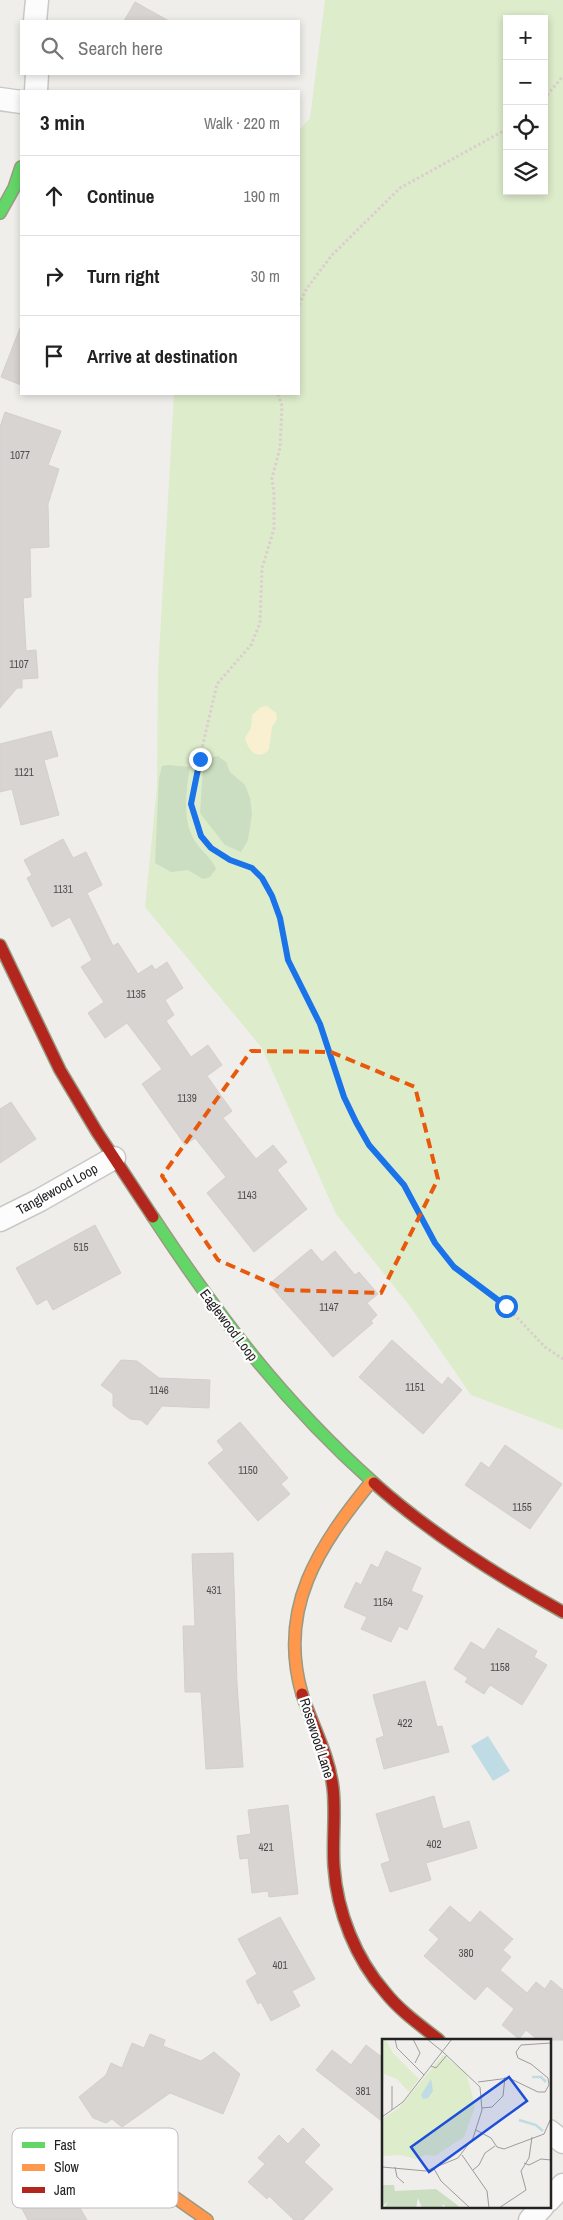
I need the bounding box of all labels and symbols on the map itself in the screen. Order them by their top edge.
house number: 1077 [10,448,30,462]
house number: 1107 [9,657,29,671]
route end [189,748,212,771]
house number: 1121 [14,765,34,779]
house number: 1131 [53,882,73,896]
house number: 1135 [126,987,146,1001]
house number: 1139 [177,1091,197,1105]
street label: Tanglewood Loop [13,1159,101,1219]
house number: 1143 [237,1188,257,1202]
house number: 515 [73,1240,89,1254]
street label: Eaglewood Loop [196,1285,262,1365]
route start [495,1295,518,1318]
house number: 1147 [319,1300,339,1314]
house number: 1151 [405,1380,425,1394]
house number: 1146 [149,1383,169,1397]
house number: 1150 [238,1463,258,1477]
house number: 1155 [512,1500,532,1514]
house number: 431 [206,1583,222,1597]
house number: 1154 [373,1595,393,1609]
house number: 1158 [490,1660,510,1674]
street label: Rosewood Lane [296,1696,338,1780]
house number: 422 [397,1716,413,1730]
house number: 402 [426,1837,442,1851]
house number: 421 [258,1840,274,1854]
house number: 380 [458,1946,474,1960]
house number: 401 [272,1958,288,1972]
inset map [382,2039,550,2208]
house number: 381 [355,2084,371,2098]
legend [12,2128,178,2208]
text: Fast [54,2136,76,2154]
text: Slow [54,2158,80,2176]
text: Jam [54,2181,76,2199]

